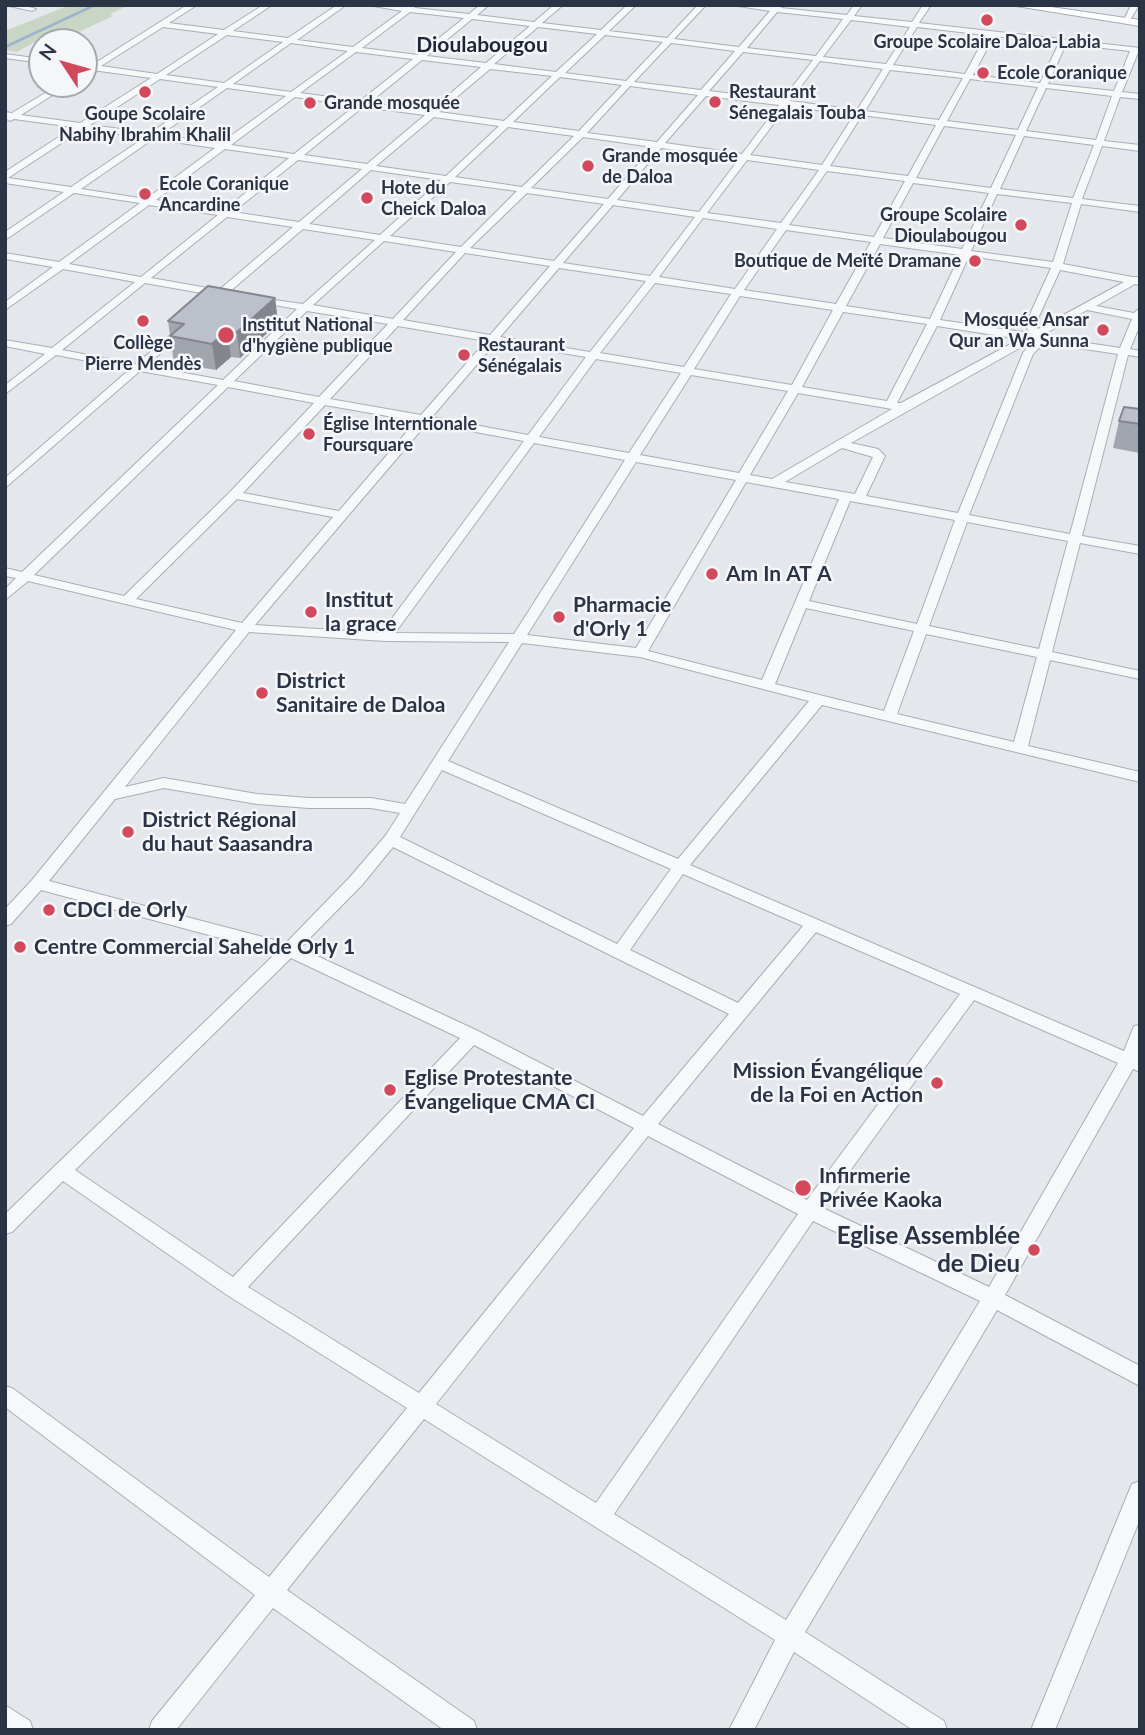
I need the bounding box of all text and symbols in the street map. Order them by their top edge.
marker: Groupe Scolaire Daloa-Labia [979,12,995,28]
north arrow [28,28,98,98]
place label: Groupe Scolaire Daloa-Labia [873,31,1101,53]
district label: Dioulabougou [416,32,548,58]
text: N [34,39,61,64]
place label: Ecole Coranique [997,62,1127,84]
marker: Ecole Coranique [975,65,991,81]
place label: Restaurant Sénegalais Touba [729,81,866,124]
marker: Goupe Scolaire Nabihy Ibrahim Khalil [137,84,153,100]
place label: Grande mosquée [324,92,460,114]
marker: Restaurant Sénegalais Touba [707,94,723,110]
marker: Grande mosquée [302,95,318,111]
place label: Goupe Scolaire Nabihy Ibrahim Khalil [59,103,231,146]
place label: Grande mosquée de Daloa [602,145,738,188]
marker: Grande mosquée de Daloa [580,158,596,174]
place label: Ecole Coranique Ancardine [159,173,289,216]
place label: Hote du Cheick Daloa [381,177,486,220]
marker: Ecole Coranique Ancardine [137,186,153,202]
marker: Hote du Cheick Daloa [359,190,375,206]
place label: Groupe Scolaire Dioulabougou [880,204,1007,246]
marker: Groupe Scolaire Dioulabougou [1013,217,1029,233]
place label: Boutique de Meïté Dramane [734,250,961,272]
marker: Boutique de Meïté Dramane [967,253,983,269]
place label: Mosquée Ansar Qur an Wa Sunna [949,309,1089,352]
marker: Collège Pierre Mendès [135,313,151,329]
place label: Institut National d'hygiène publique [242,314,393,356]
marker: Mosquée Ansar Qur an Wa Sunna [1095,322,1111,338]
marker: Institut National d'hygiène publique [216,325,236,345]
place label: Collège Pierre Mendès [85,332,201,374]
place label: Restaurant Sénégalais [478,334,565,376]
marker: Restaurant Sénégalais [456,347,472,363]
place label: Église Interntionale Foursquare [323,413,477,456]
marker: Église Interntionale Foursquare [301,426,317,442]
place label: Am In AT A [726,561,832,587]
marker: Am In AT A [704,566,720,582]
place label: Institut la grace [325,587,397,637]
place label: Pharmacie d'Orly 1 [573,592,671,642]
marker: Institut la grace [303,604,319,620]
marker: Pharmacie d'Orly 1 [551,609,567,625]
place label: District Sanitaire de Daloa [276,668,445,718]
marker: District Sanitaire de Daloa [254,685,270,701]
place label: District Régional du haut Saasandra [142,807,313,857]
marker: District Régional du haut Saasandra [120,824,136,840]
place label: CDCI de Orly [63,897,187,923]
marker: CDCI de Orly [41,902,57,918]
place label: Centre Commercial Sahelde Orly 1 [34,934,355,960]
marker: Centre Commercial Sahelde Orly 1 [12,939,28,955]
place label: Mission Évangélique de la Foi en Action [732,1058,923,1108]
place label: Eglise Protestante Évangelique CMA CI [404,1065,595,1115]
marker: Mission Évangélique de la Foi en Action [929,1075,945,1091]
marker: Eglise Protestante Évangelique CMA CI [382,1082,398,1098]
place label: Infirmerie Privée Kaoka [819,1163,942,1213]
marker: Infirmerie Privée Kaoka [793,1178,813,1198]
place label: Eglise Assemblée de Dieu [837,1222,1020,1278]
marker: Eglise Assemblée de Dieu [1026,1242,1042,1258]

